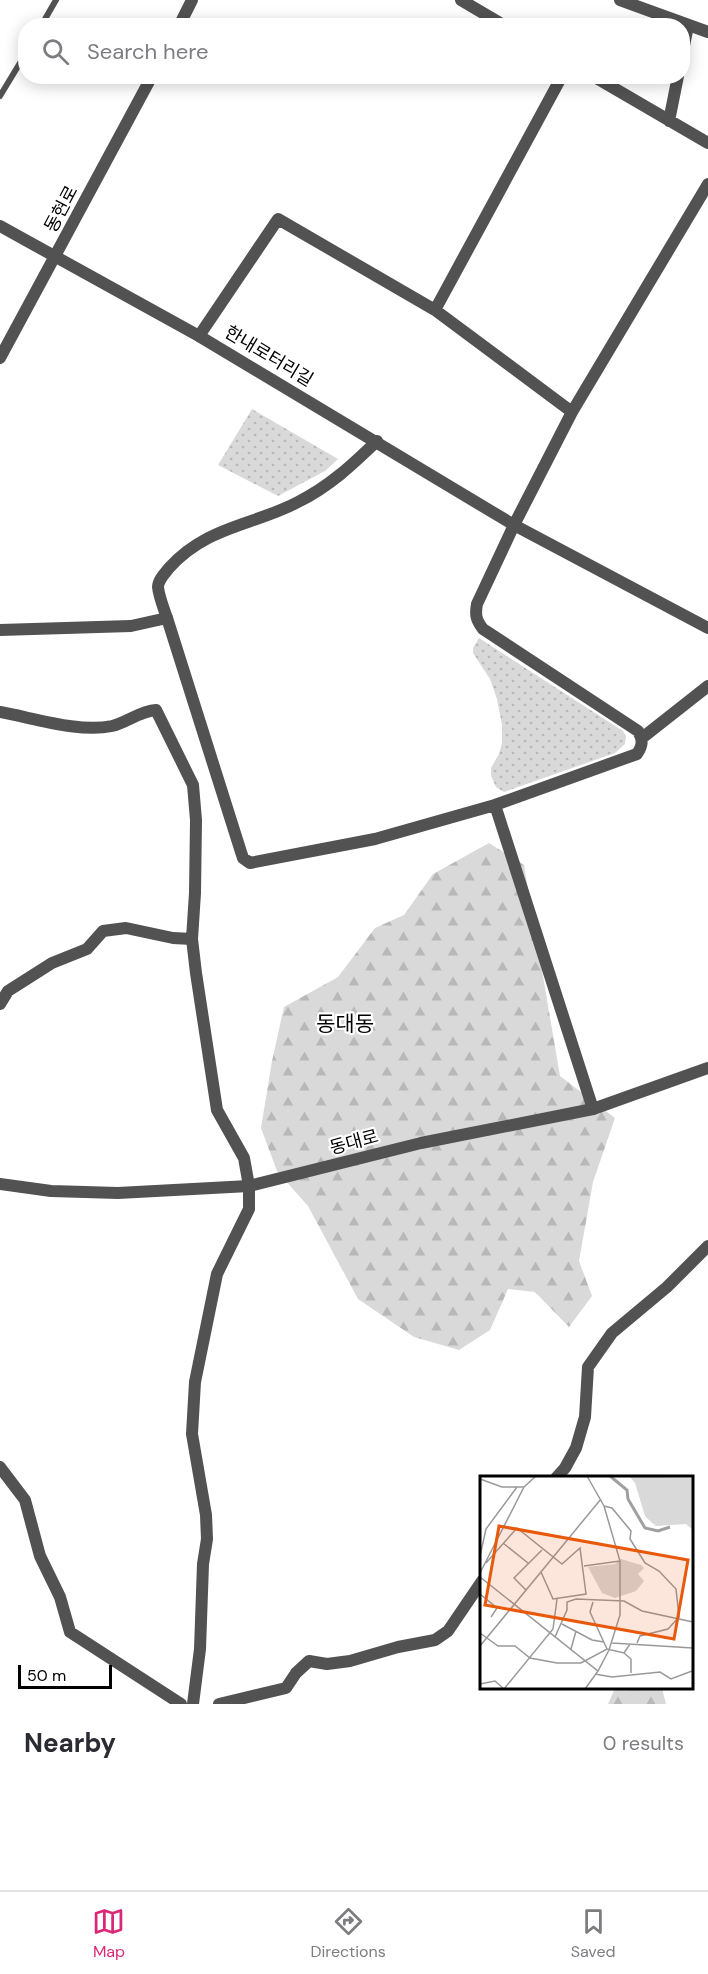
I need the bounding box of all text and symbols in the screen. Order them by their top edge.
search box [18,18,690,84]
icon: search [39,35,72,68]
text: Search here [87,37,208,66]
street label: 동현로 [39,181,83,237]
street label: 한내로터리길 [220,320,318,392]
district label: 동대동 [316,1010,374,1038]
street label: 동대로 [327,1124,381,1160]
inset map [480,1476,693,1689]
scale bar [18,1662,112,1690]
text: 50 m [27,1665,66,1686]
text: Nearby [24,1726,116,1760]
text: 0 results [603,1730,684,1756]
tab: Map [92,1905,125,1962]
tab: Directions [310,1905,386,1962]
tab: Saved [571,1905,616,1962]

